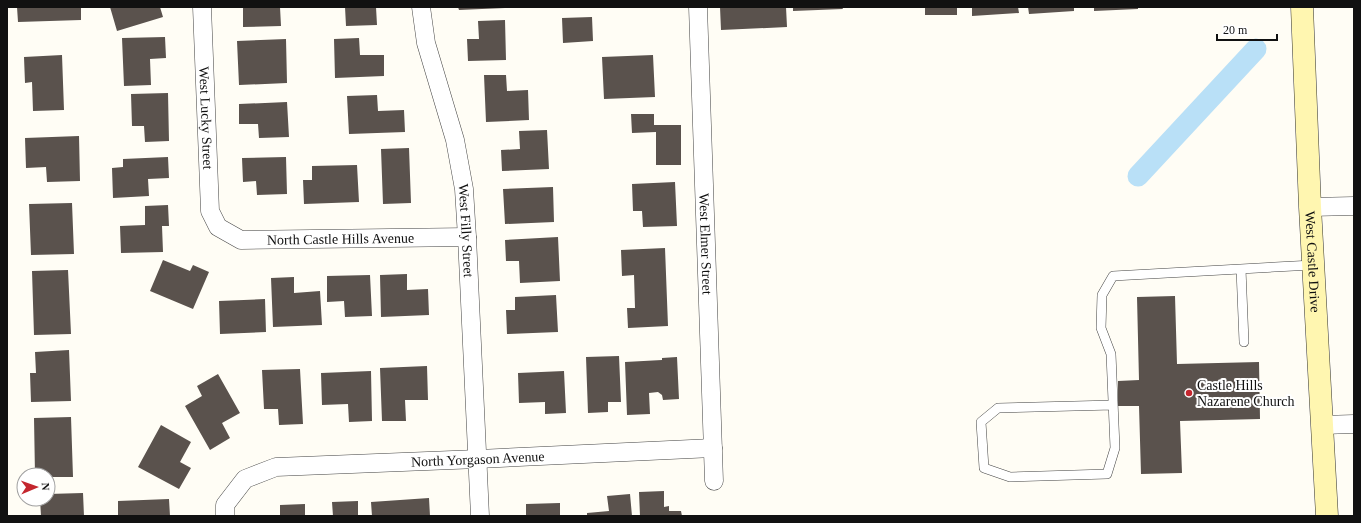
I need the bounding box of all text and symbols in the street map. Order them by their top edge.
scale bar [1217,16,1277,42]
text: 20 m [1223,23,1248,37]
street label: West Lucky Street [197,66,216,170]
street label: West Filly Street [456,183,476,278]
street label: West Elmer Street [697,193,715,295]
street label: West Castle Drive [1303,211,1323,313]
street label: North Castle Hills Avenue [267,230,414,247]
place label: Castle Hills Nazarene Church [1197,378,1295,409]
marker: Castle Hills Nazarene Church [1184,388,1194,398]
street label: North Yorgason Avenue [411,448,545,469]
north arrow [16,467,56,507]
text: N [40,482,52,491]

